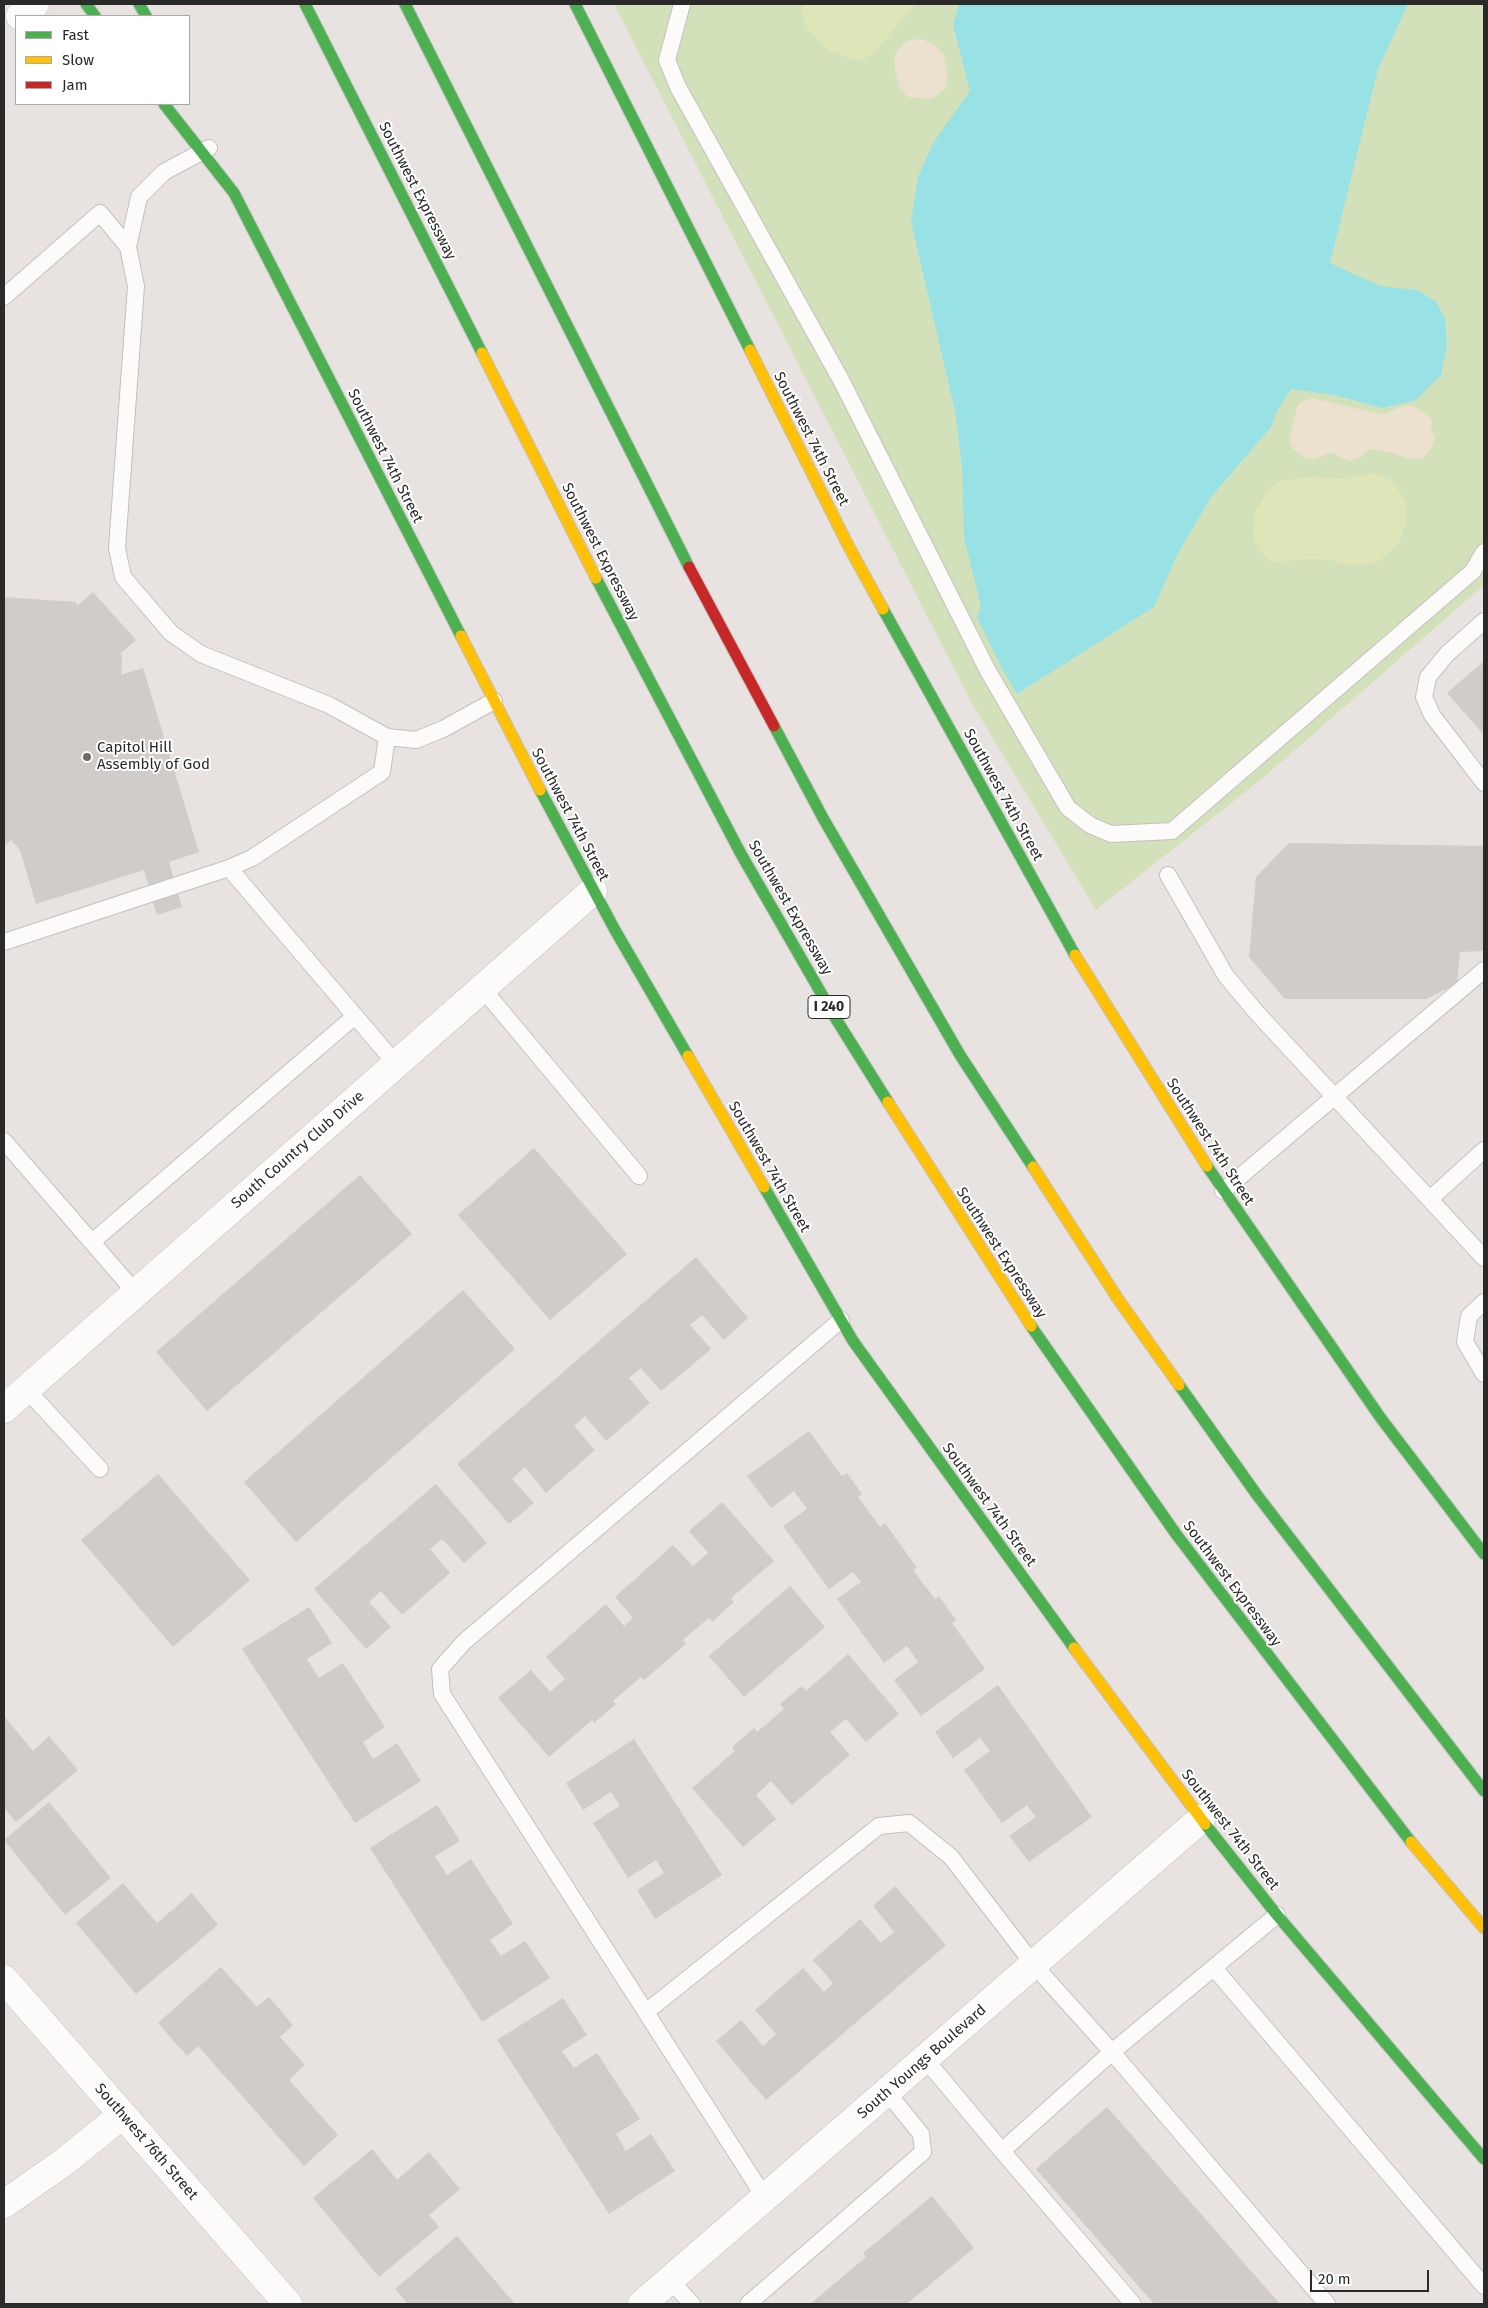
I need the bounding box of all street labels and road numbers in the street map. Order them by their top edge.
street label: Southwest Expressway [374,119,460,263]
street label: Southwest 74th Street [769,369,853,509]
street label: Southwest 74th Street [343,386,427,526]
street label: Southwest Expressway [557,480,643,624]
street label: Southwest 74th Street [959,726,1047,864]
street label: Southwest 74th Street [527,745,613,885]
street label: Southwest Expressway [744,837,836,979]
road number: I 240 [808,996,850,1019]
street label: Southwest 74th Street [1162,1075,1258,1209]
street label: South Country Club Drive [228,1087,368,1213]
street label: Southwest 74th Street [724,1098,814,1236]
street label: Southwest Expressway [952,1184,1050,1322]
street label: Southwest 74th Street [938,1440,1040,1570]
street label: Southwest Expressway [1179,1518,1285,1650]
street label: Southwest 74th Street [1177,1766,1283,1894]
street label: South Youngs Boulevard [854,2001,990,2123]
street label: Southwest 76th Street [91,2080,201,2204]

